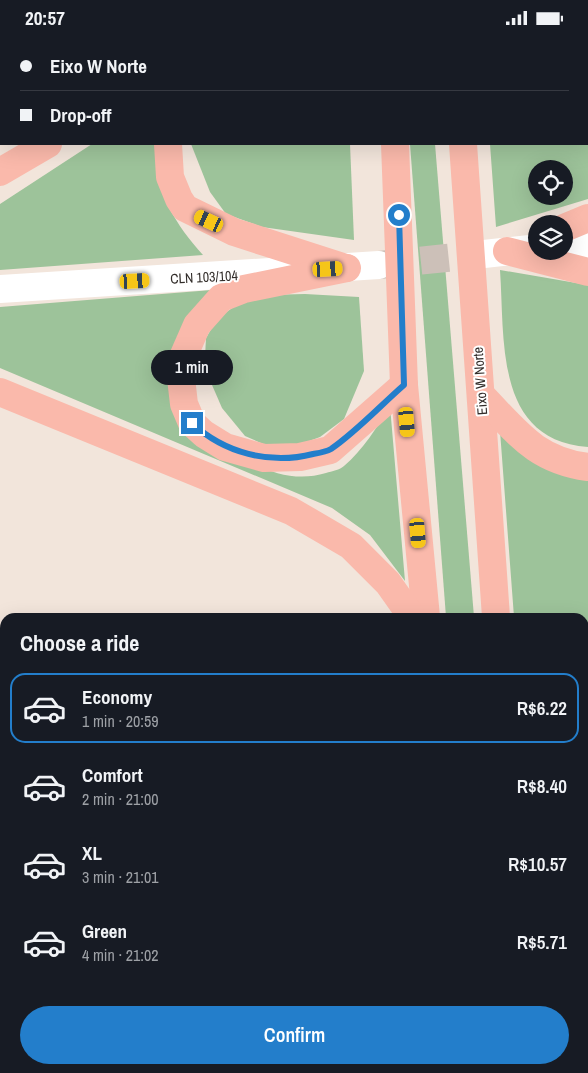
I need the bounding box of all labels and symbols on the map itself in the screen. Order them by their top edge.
route start [388,204,410,226]
car [192,208,225,234]
car [312,261,343,277]
street label: CLN 103/104 [170,266,239,288]
car [119,273,150,289]
street label: Eixo W Norte [469,346,491,416]
callout: 1 min [151,351,233,385]
car [398,406,415,438]
route end [181,412,203,434]
car [409,517,426,549]

